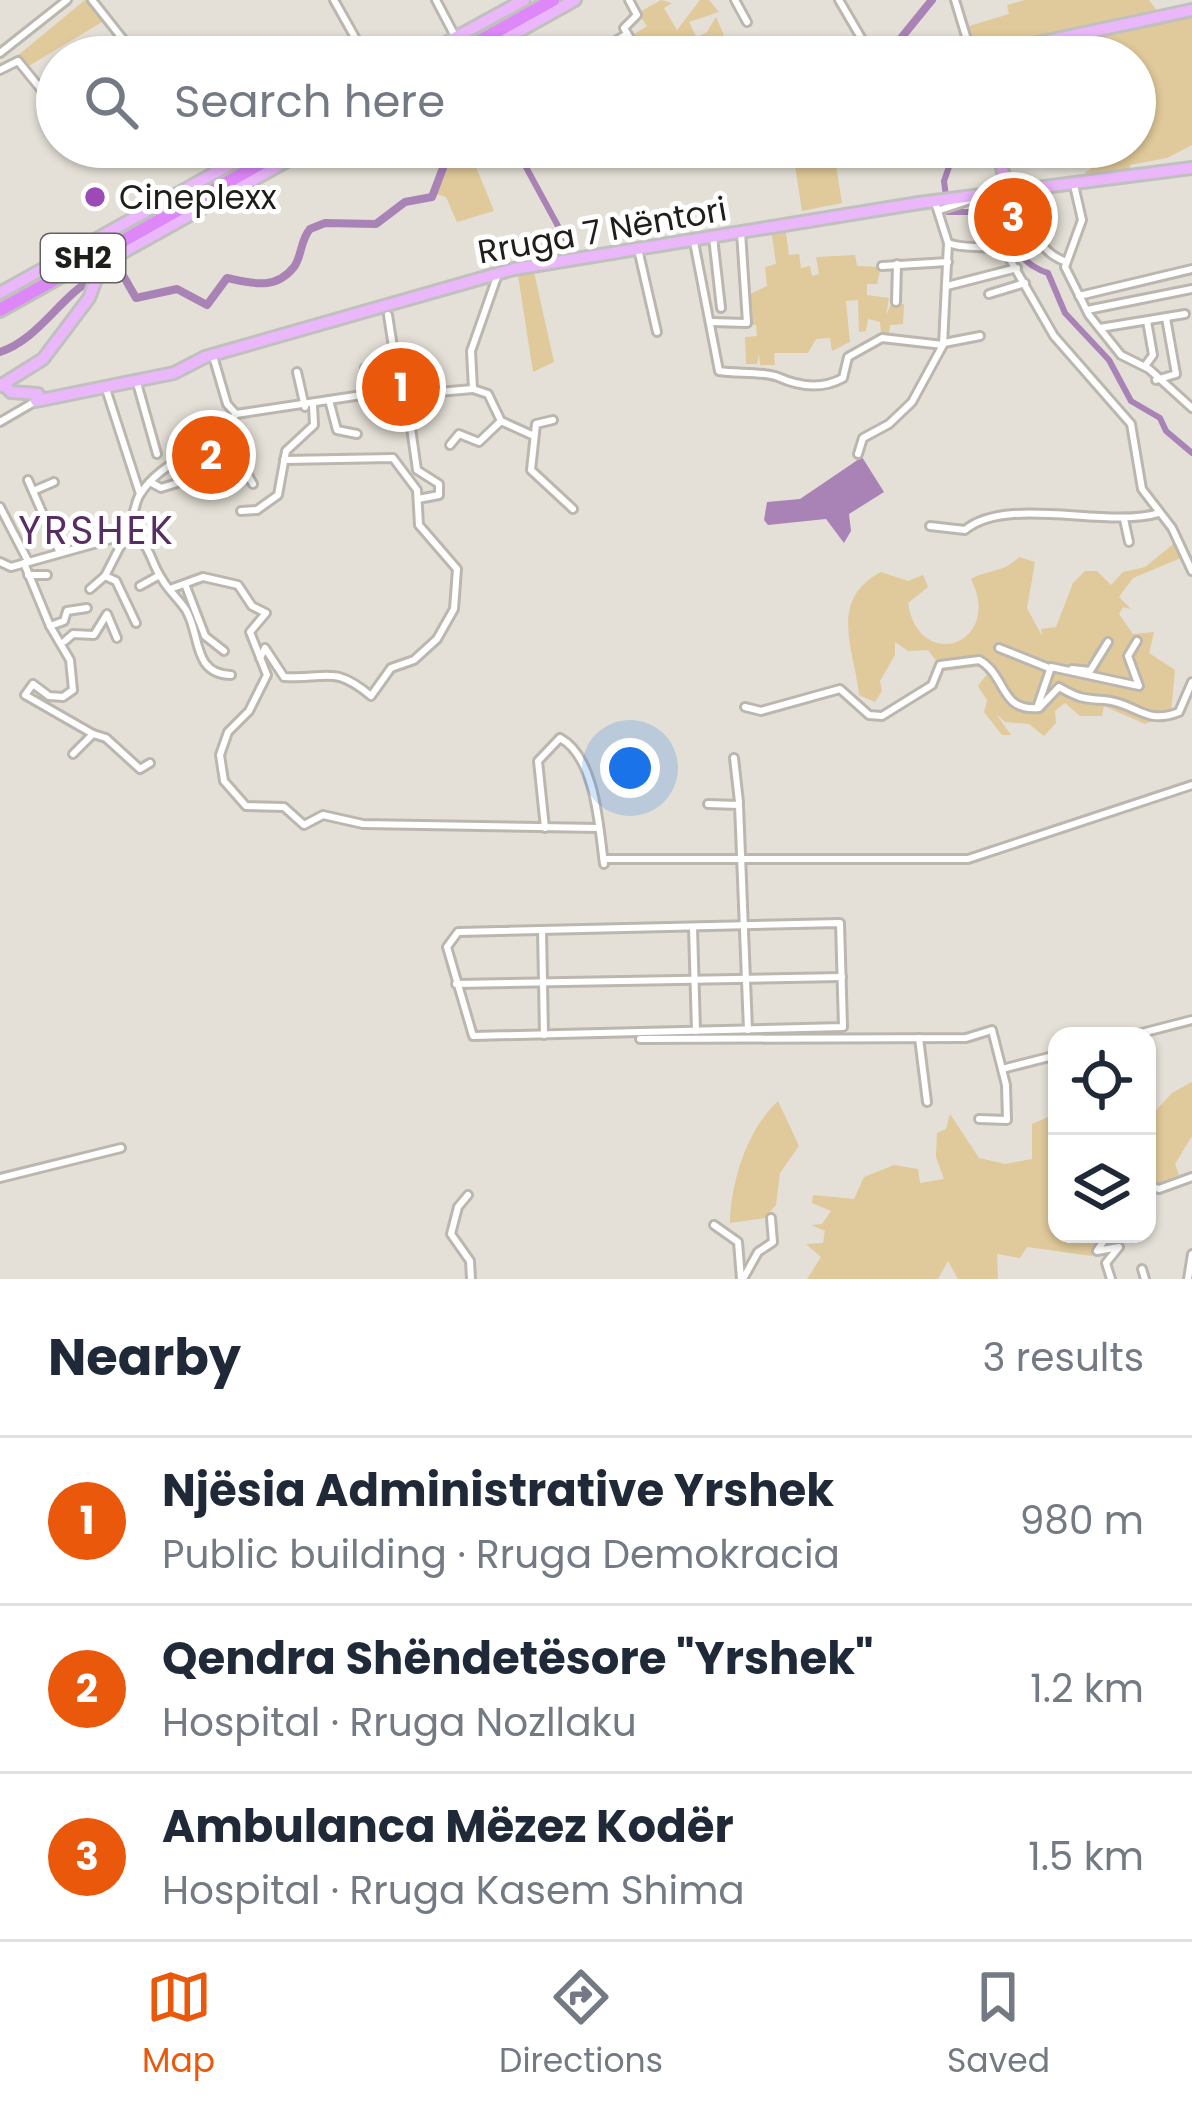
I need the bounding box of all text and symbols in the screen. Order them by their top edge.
search box [36,36,1156,168]
icon: search [78,69,144,135]
text: Search here [174,70,445,133]
pin: 3 [974,172,1052,262]
place label: Cineplexx [119,174,277,221]
marker: Cineplexx [82,184,108,210]
street label: Rruga 7 Nëntori [474,185,730,276]
road number: SH2 [41,234,125,282]
pin: 1 [362,342,440,432]
pin: 2 [172,410,250,500]
district label: YRSHEK [18,503,176,558]
your location [600,738,660,798]
map controls [1048,1027,1156,1243]
button: locate [1048,1027,1156,1135]
button: layers [1048,1135,1156,1243]
text: Nearby [48,1321,241,1393]
text: 3 results [982,1330,1144,1385]
text: Njësia Administrative Yrshek [162,1459,834,1522]
text: 1 [80,1493,94,1548]
text: 980 m [1020,1493,1144,1548]
text: Public building · Rruga Demokracia [162,1527,840,1582]
text: Qendra Shëndetësore "Yrshek" [162,1627,873,1690]
text: 2 [76,1661,98,1716]
text: 1.2 km [1030,1661,1144,1716]
text: Hospital · Rruga Nozllaku [162,1695,637,1750]
text: Ambulanca Mëzez Kodër [162,1795,734,1858]
text: 3 [75,1829,99,1884]
text: 1.5 km [1028,1829,1144,1884]
text: Hospital · Rruga Kasem Shima [162,1863,745,1918]
tab: Map [142,1964,215,2086]
tab: Directions [499,1964,663,2086]
tab: Saved [947,1964,1050,2086]

